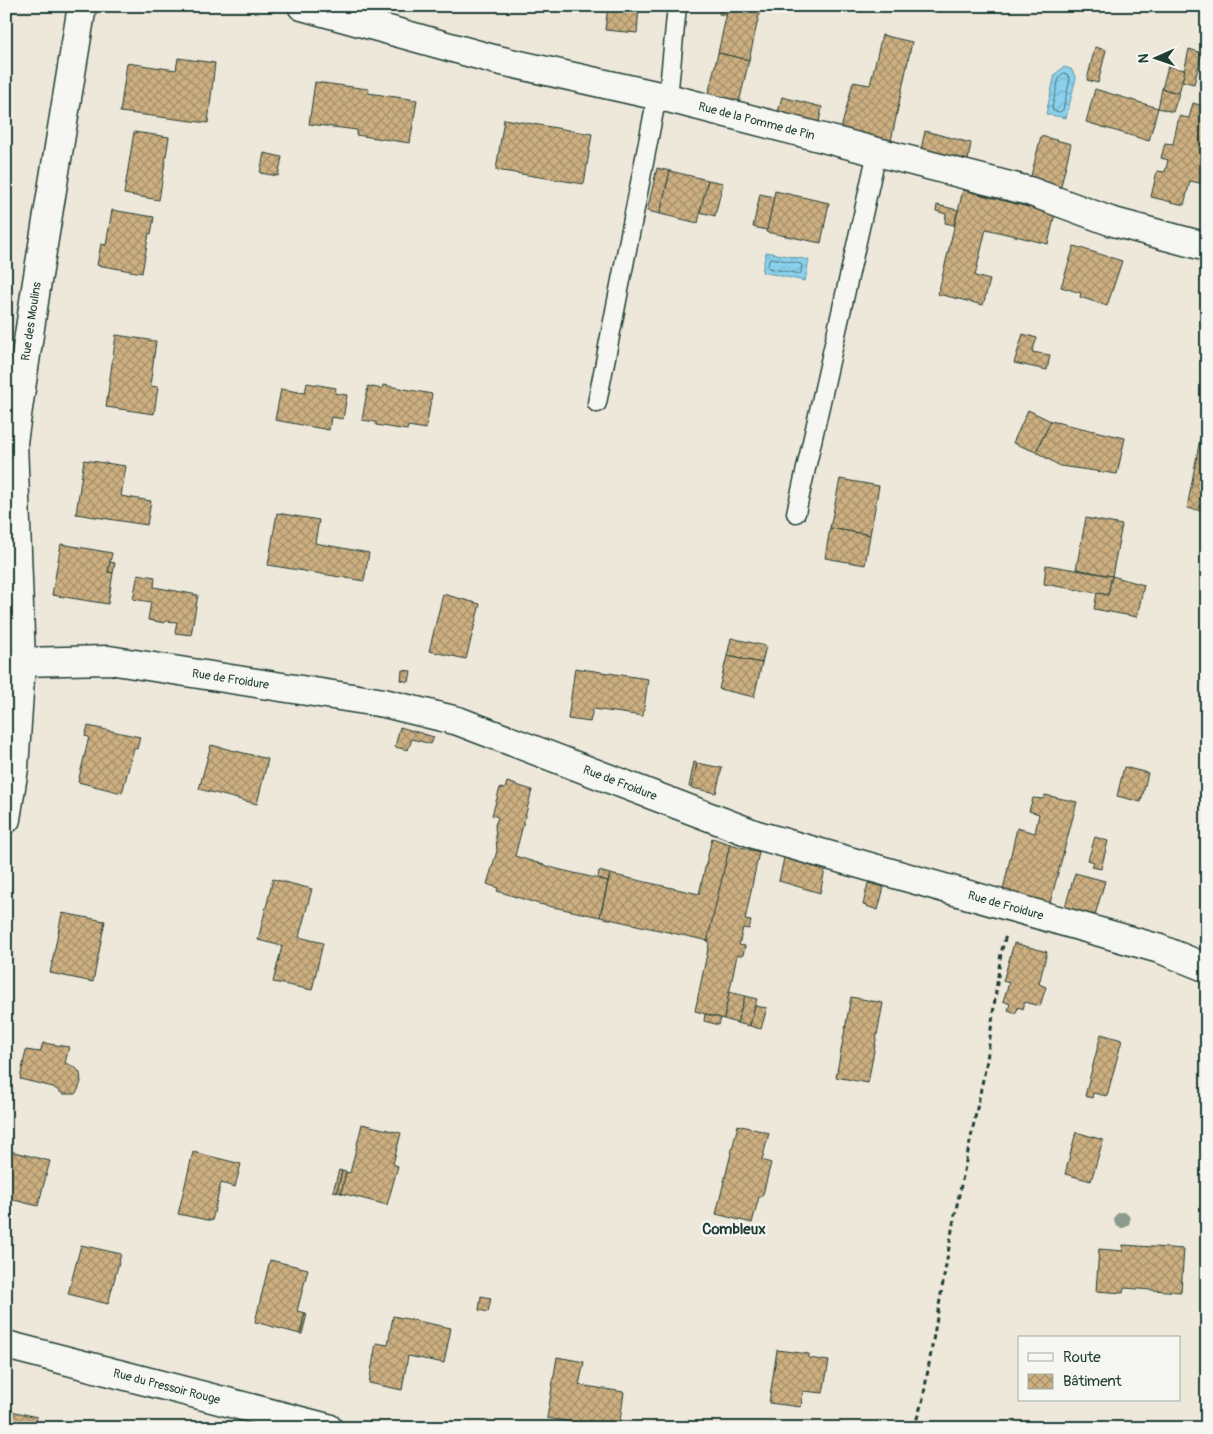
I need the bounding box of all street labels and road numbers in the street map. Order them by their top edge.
street label: Rue de la Pomme de Pin [697,99,817,143]
street label: Rue des Moulins [18,280,44,362]
street label: Rue de Froidure [191,666,270,692]
street label: Rue de Froidure [581,762,659,804]
street label: Rue de Froidure [966,888,1045,923]
street label: Rue du Pressoir Rouge [112,1365,222,1407]

